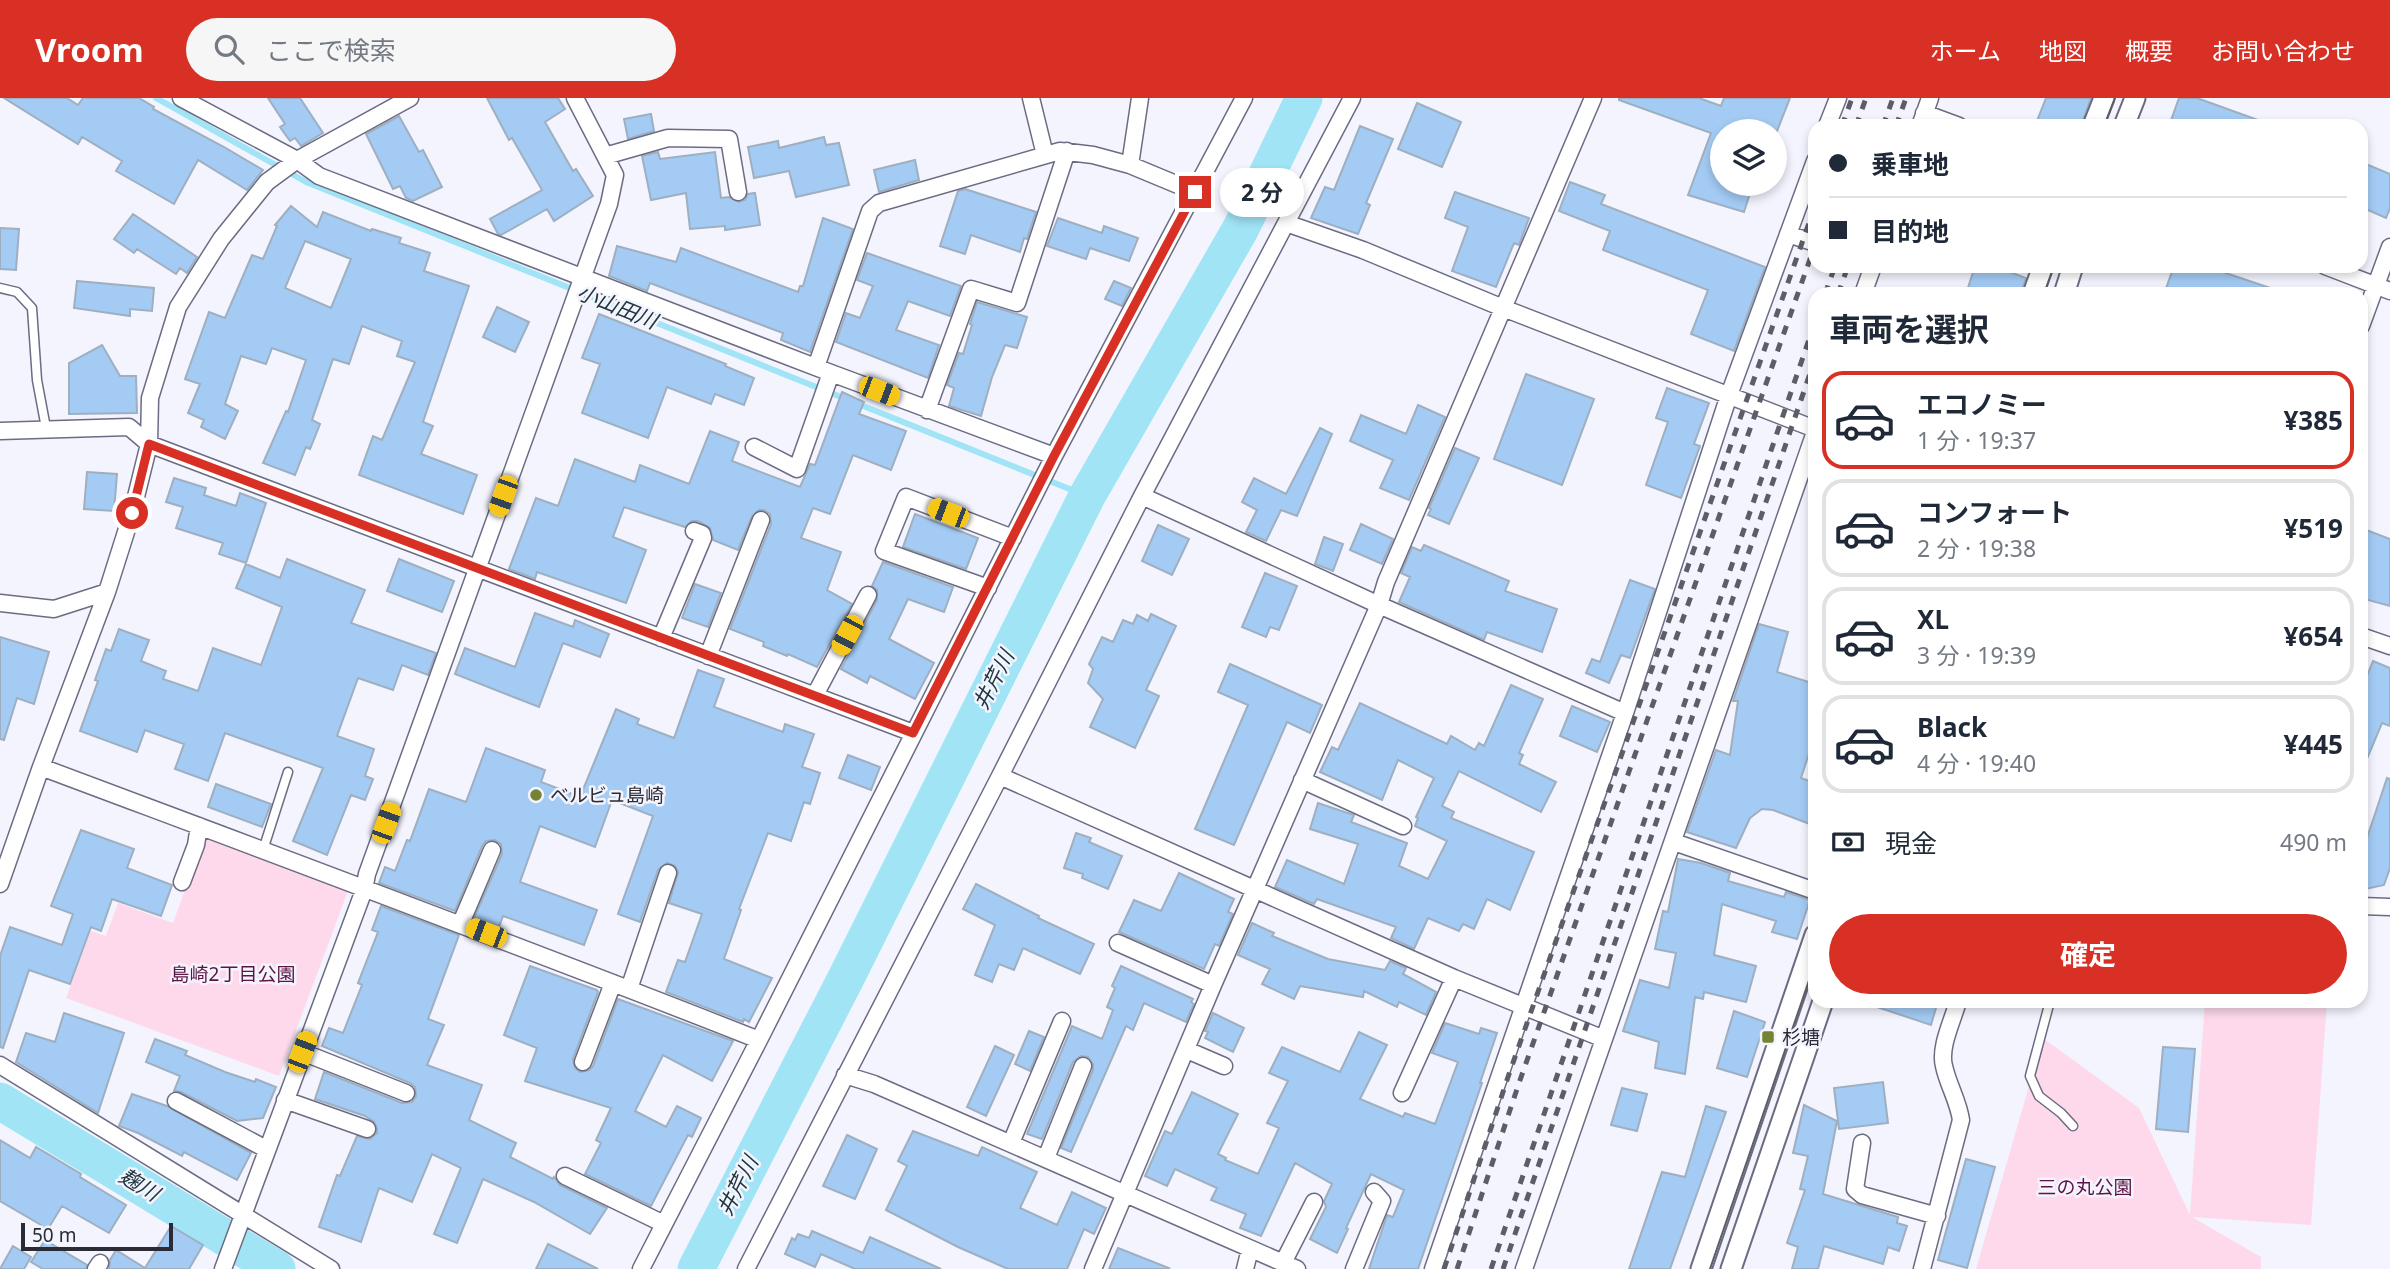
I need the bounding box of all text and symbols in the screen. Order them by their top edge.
search box [186,18,676,81]
text: Vroom [35,27,144,72]
icon: search [210,30,248,68]
text: ここで検索 [266,32,396,68]
text: ホーム [1930,34,2001,67]
text: 地図 [2039,34,2087,67]
text: 概要 [2125,34,2173,67]
text: お問い合わせ [2211,34,2355,67]
map controls [1710,119,1787,196]
button: layers [1710,119,1787,196]
text: 乗車地 [1871,146,1949,182]
callout: 2 分 [1220,168,1304,217]
route end [1179,176,1211,208]
text: 2 分 [1241,176,1283,208]
text: 目的地 [1871,213,1949,249]
water label: 小山田川 [573,277,663,336]
text: 車両を選択 [1829,307,1989,350]
car [856,374,903,408]
text: エコノミー [1917,386,2047,422]
icon: car [1833,389,1896,452]
text: ¥385 [2284,402,2343,438]
text: 1 分 · 19:37 [1917,424,2036,456]
car [486,473,521,519]
text: コンフォート [1917,494,2072,530]
car [925,496,972,530]
route start [116,497,148,529]
icon: car [1833,497,1896,560]
text: ¥519 [2284,510,2343,546]
text: 2 分 · 19:38 [1917,532,2036,564]
text: XL [1917,601,1949,637]
icon: car [1833,605,1896,668]
car [828,612,867,658]
text: ¥654 [2284,618,2343,654]
text: 3 分 · 19:39 [1917,639,2036,671]
water label: 井芹川 [966,643,1021,714]
text: Black [1917,709,1987,745]
icon: car [1833,713,1896,776]
text: ¥445 [2284,726,2343,762]
text: 4 分 · 19:40 [1917,747,2036,779]
place label: ベルビュ島崎 [550,782,664,808]
marker: ベルビュ島崎 [528,787,544,803]
car [369,800,404,846]
icon: cash [1829,823,1867,861]
text: 現金 [1885,825,1937,861]
text: 490 m [2280,826,2347,858]
button: 確定 [1829,914,2347,994]
car [463,916,510,950]
park label: 島崎2丁目公園 [171,961,295,987]
place label: 杉塘 [1782,1024,1820,1050]
car [285,1029,320,1075]
marker: 杉塘 [1760,1029,1776,1045]
water label: 井芹川 [710,1149,765,1220]
water label: 麹川 [114,1161,166,1208]
park label: 三の丸公園 [2037,1174,2133,1200]
scale bar [21,1220,173,1252]
text: 50 m [32,1222,76,1248]

